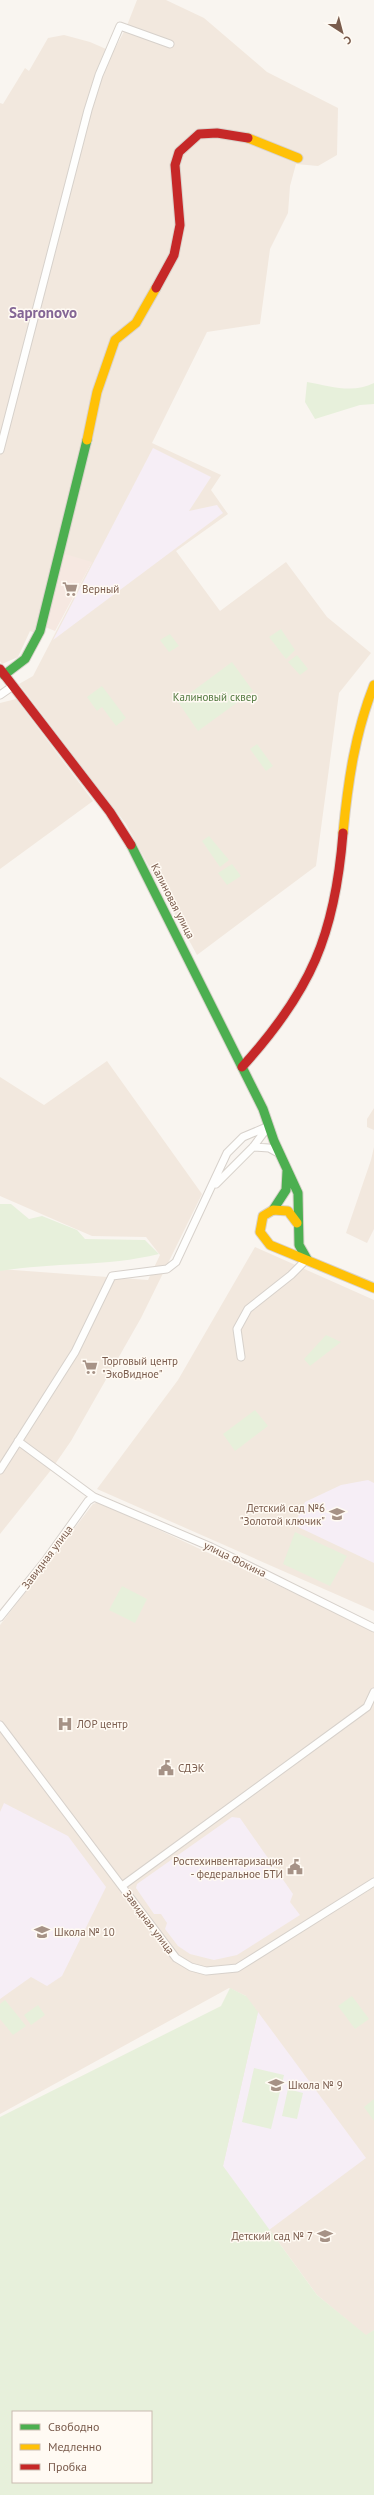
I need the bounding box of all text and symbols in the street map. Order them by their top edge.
north arrow [322,12,362,52]
text: С [341,33,354,48]
district label: Sapronovo [9,303,77,322]
supermarket icon: Верный [61,580,79,598]
place label: Верный [82,582,119,596]
park label: Калиновый сквер [173,690,257,704]
street label: Калиновая улица [148,861,198,941]
place label: Торговый центр "ЭкоВидное" [102,1354,178,1381]
supermarket icon: Торговый центр "ЭкоВидное" [81,1358,99,1376]
place label: Детский сад №6 "Золотой ключик" [240,1501,325,1528]
school or university icon: Детский сад №6 "Золотой ключик" [328,1505,346,1523]
street label: Завидная улица [18,1522,76,1592]
street label: улица Фокина [201,1538,269,1580]
hospital icon: ЛОР центр [56,1715,74,1733]
place label: ЛОР центр [76,1717,128,1731]
public building icon: СДЭК [157,1759,175,1777]
place label: СДЭК [178,1761,205,1775]
place label: Ростехинвентаризация - федеральное БТИ [173,1854,283,1881]
public building icon: Ростехинвентаризация - федеральное БТИ [286,1858,304,1876]
street label: Завидная улица [120,1887,178,1957]
school or university icon: Школа № 10 [33,1923,51,1941]
place label: Школа № 10 [54,1925,115,1939]
school or university icon: Школа № 9 [267,2076,285,2094]
place label: Школа № 9 [288,2078,343,2092]
school or university icon: Детский сад № 7 [316,2227,334,2245]
place label: Детский сад № 7 [231,2229,313,2243]
legend [12,2411,152,2483]
text: Свободно [48,2419,99,2434]
text: Медленно [48,2439,102,2454]
text: Пробка [48,2459,87,2474]

